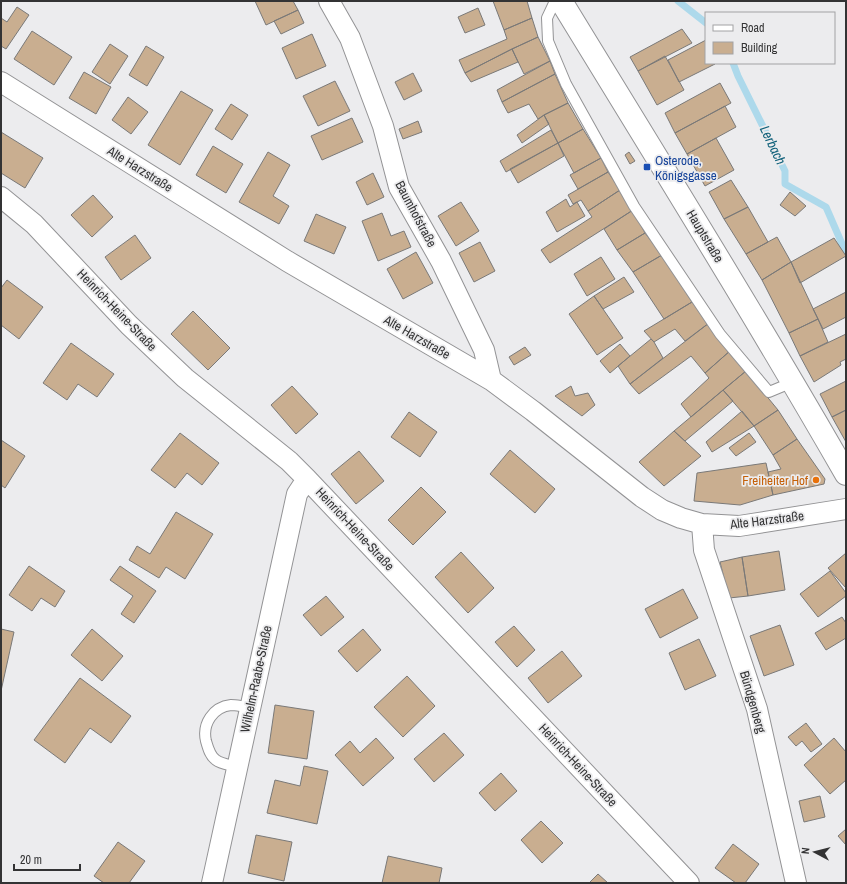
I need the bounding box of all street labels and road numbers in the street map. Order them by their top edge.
street label: Alte Harzstraße [103,142,176,196]
street label: Baumhofstraße [391,178,441,250]
street label: Hauptstraße [683,206,727,266]
street label: Heinrich-Heine-Straße [73,265,161,355]
street label: Alte Harzstraße [380,311,453,363]
street label: Heinrich-Heine-Straße [312,484,398,574]
street label: Alte Harzstraße [728,507,805,533]
street label: Wilhelm-Raabe-Straße [236,624,276,734]
street label: Bündgenberg [736,669,770,735]
street label: Heinrich-Heine-Straße [535,720,621,810]

